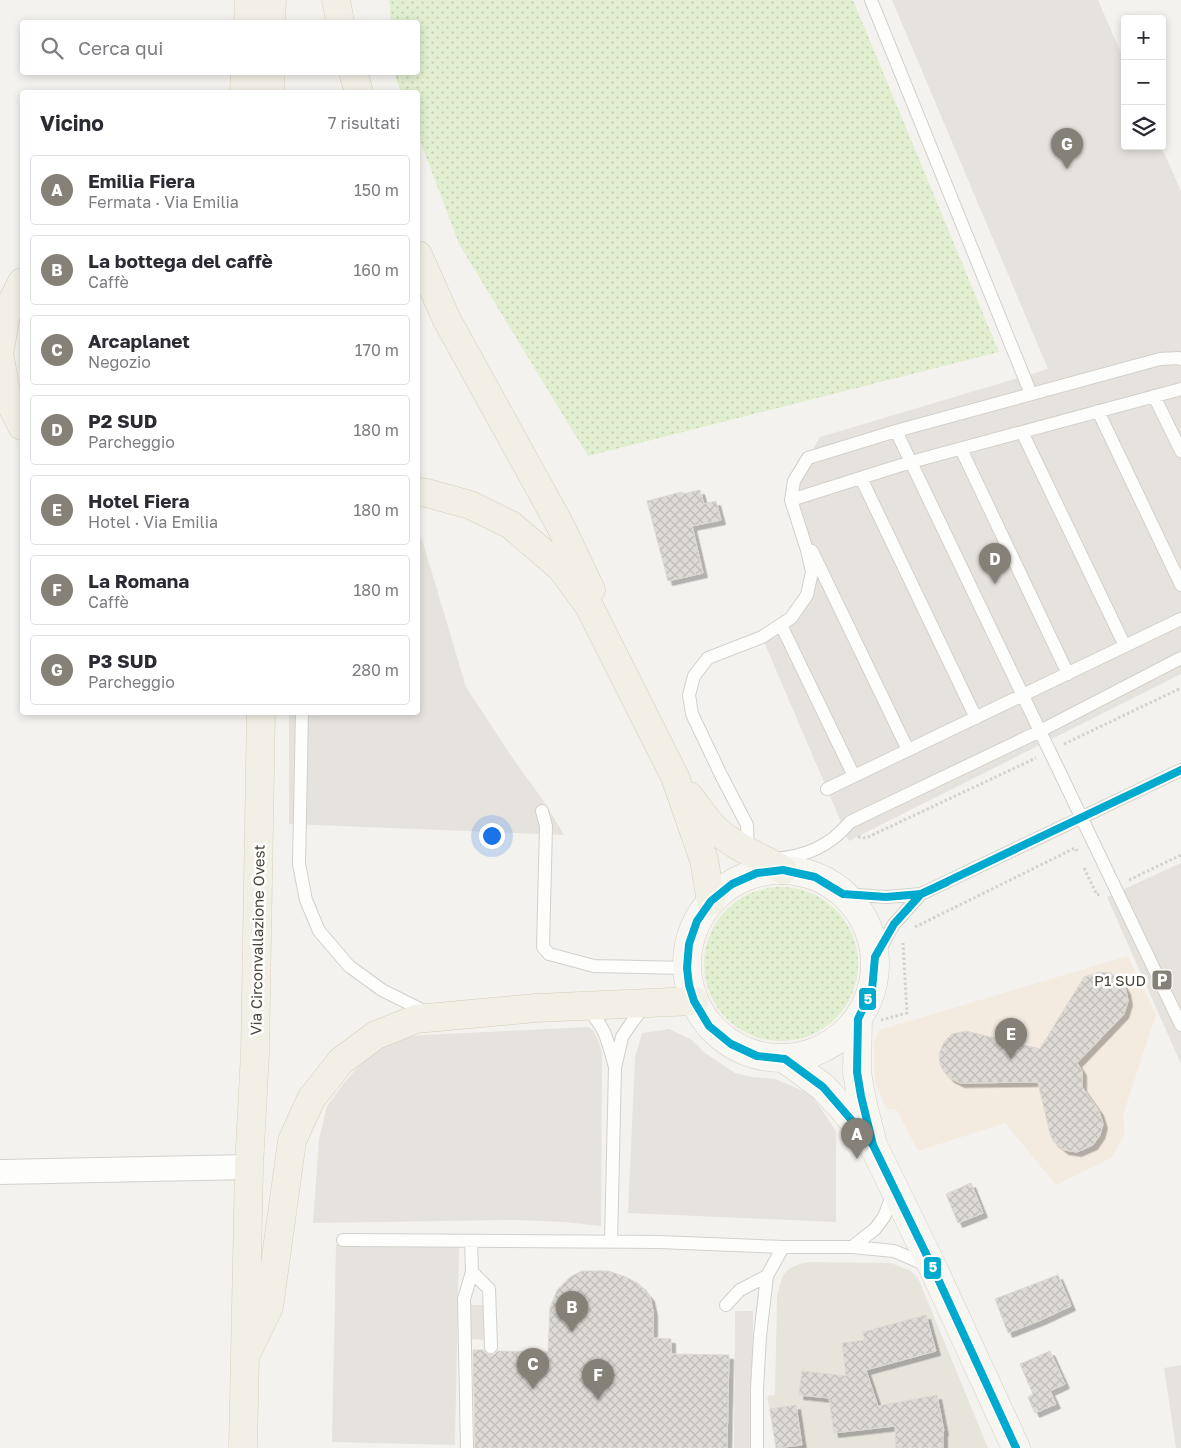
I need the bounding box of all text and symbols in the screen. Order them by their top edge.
map controls [1121,15,1166,150]
button: + [1121,15,1166,60]
search box [20,20,420,75]
icon: search [38,34,66,62]
text: Cerca qui [78,36,163,59]
button: − [1121,60,1166,105]
button: layers [1121,105,1166,150]
text: Vicino [40,110,104,136]
text: 7 risultati [328,113,400,133]
pin: G [1051,128,1083,169]
text: Emilia Fiera [88,169,195,192]
text: A [51,180,63,200]
text: 150 m [354,180,399,200]
text: Fermata · Via Emilia [88,192,239,212]
text: La bottega del caffè [88,249,273,272]
text: B [51,260,63,280]
text: 160 m [353,260,399,280]
text: Caffè [88,272,129,292]
text: Arcaplanet [88,329,190,352]
text: C [51,340,63,360]
text: 170 m [355,340,399,360]
text: Negozio [88,352,151,372]
text: P2 SUD [88,409,157,432]
text: D [51,420,63,440]
text: 180 m [353,420,399,440]
text: Parcheggio [88,432,175,452]
text: Hotel Fiera [88,489,190,512]
text: E [52,500,62,520]
text: 180 m [353,500,399,520]
text: Hotel · Via Emilia [88,512,218,532]
pin: D [979,543,1011,584]
text: La Romana [88,569,189,592]
text: F [52,580,62,600]
text: 180 m [353,580,399,600]
text: Caffè [88,592,129,612]
text: P3 SUD [88,649,157,672]
text: G [51,660,63,680]
text: 280 m [352,660,399,680]
text: Parcheggio [88,672,175,692]
your location [479,823,505,849]
street label: Via Circonvallazione Ovest [246,844,268,1036]
parking icon: P1 SUD [1150,968,1174,992]
place label: P1 SUD [1094,971,1146,989]
line badge: 5 [858,987,877,1011]
text: 5 [864,990,873,1007]
pin: E [995,1018,1027,1059]
pin: A [841,1118,873,1159]
line badge: 5 [923,1256,942,1280]
text: 5 [929,1258,938,1275]
pin: B [556,1291,588,1332]
pin: C [517,1348,549,1389]
pin: F [582,1359,614,1400]

